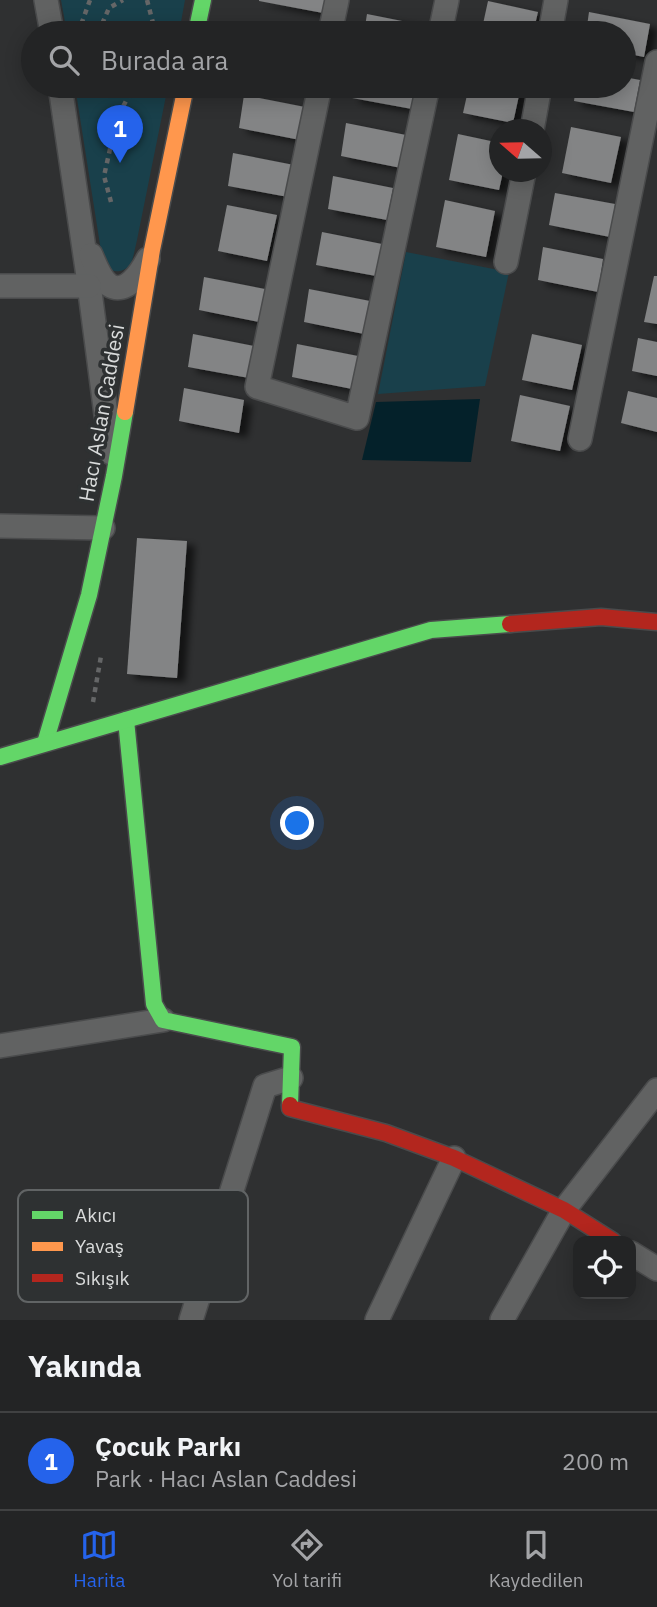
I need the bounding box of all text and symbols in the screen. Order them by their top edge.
search box [21,21,636,98]
icon: search [45,41,83,79]
text: Burada ara [101,43,228,77]
pin: 1 [97,105,143,163]
north arrow [489,119,552,182]
street label: Hacı Aslan Caddesi [72,322,130,504]
your location [280,806,314,840]
legend [18,1190,248,1302]
text: Akıcı [75,1203,116,1227]
text: Yavaş [75,1234,124,1258]
map controls [573,1236,636,1299]
button: locate [573,1236,636,1299]
text: Sıkışık [75,1266,130,1290]
text: Yakında [28,1346,142,1385]
text: Çocuk Parkı [95,1429,241,1463]
text: 1 [44,1446,58,1476]
text: 200 m [562,1446,629,1476]
text: Park · Hacı Aslan Caddesi [95,1463,357,1493]
tab: Harita [73,1526,125,1592]
tab: Yol tarifi [272,1526,342,1592]
tab: Kaydedilen [489,1526,584,1592]

